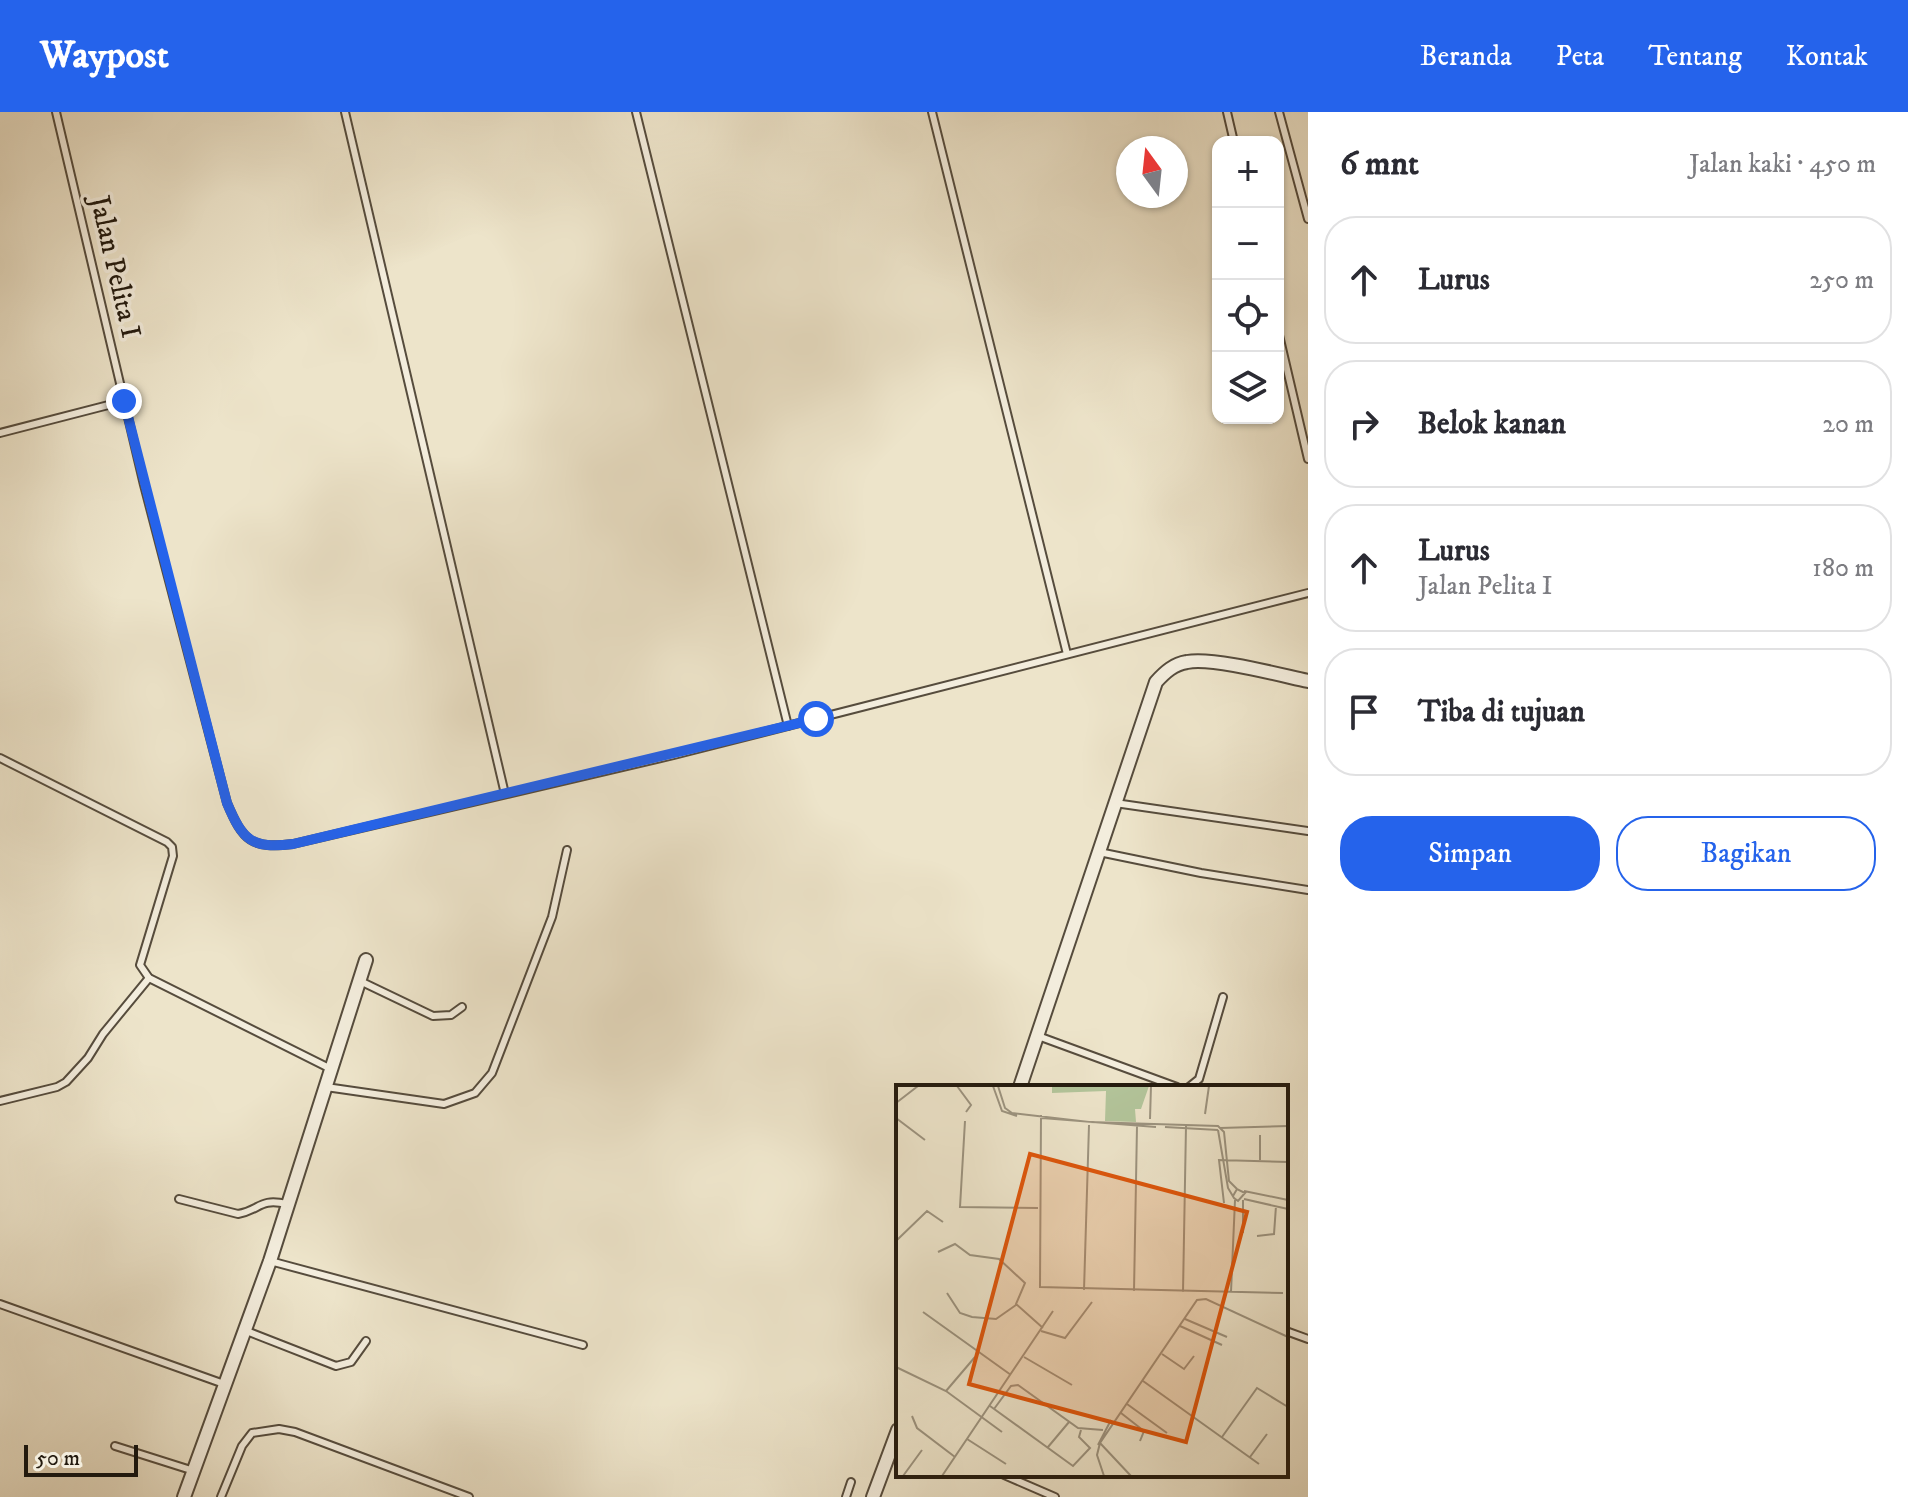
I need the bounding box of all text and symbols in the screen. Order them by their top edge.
text: Waypost [40,32,169,80]
text: Beranda [1420,39,1512,74]
text: Peta [1556,39,1604,74]
text: Tentang [1648,39,1742,74]
text: Kontak [1786,39,1868,74]
north arrow [1116,136,1188,208]
map controls [1212,136,1284,424]
button: + [1212,136,1284,208]
text: 6 mnt [1340,143,1419,185]
text: Jalan kaki · 450 m [1689,148,1876,181]
street label: Jalan Pelita I [81,190,148,341]
button: − [1212,208,1284,280]
icon: ahead [1342,258,1386,302]
text: Lurus [1418,262,1490,299]
text: 250 m [1809,264,1874,297]
button: locate [1212,280,1284,352]
button: layers [1212,352,1284,424]
route end [106,383,142,419]
icon: right [1342,402,1386,446]
text: Belok kanan [1418,406,1566,443]
text: 20 m [1822,408,1874,441]
text: Lurus [1418,533,1490,570]
icon: ahead [1342,546,1386,590]
text: 180 m [1812,552,1874,585]
text: Jalan Pelita I [1418,570,1552,603]
icon: arrive [1342,690,1386,734]
text: Tiba di tujuan [1418,694,1585,731]
route start [798,701,834,737]
button: Simpan [1340,816,1600,891]
button: Bagikan [1616,816,1876,891]
inset map [896,1085,1288,1477]
scale bar [24,1441,138,1477]
text: 50 m [36,1445,80,1472]

